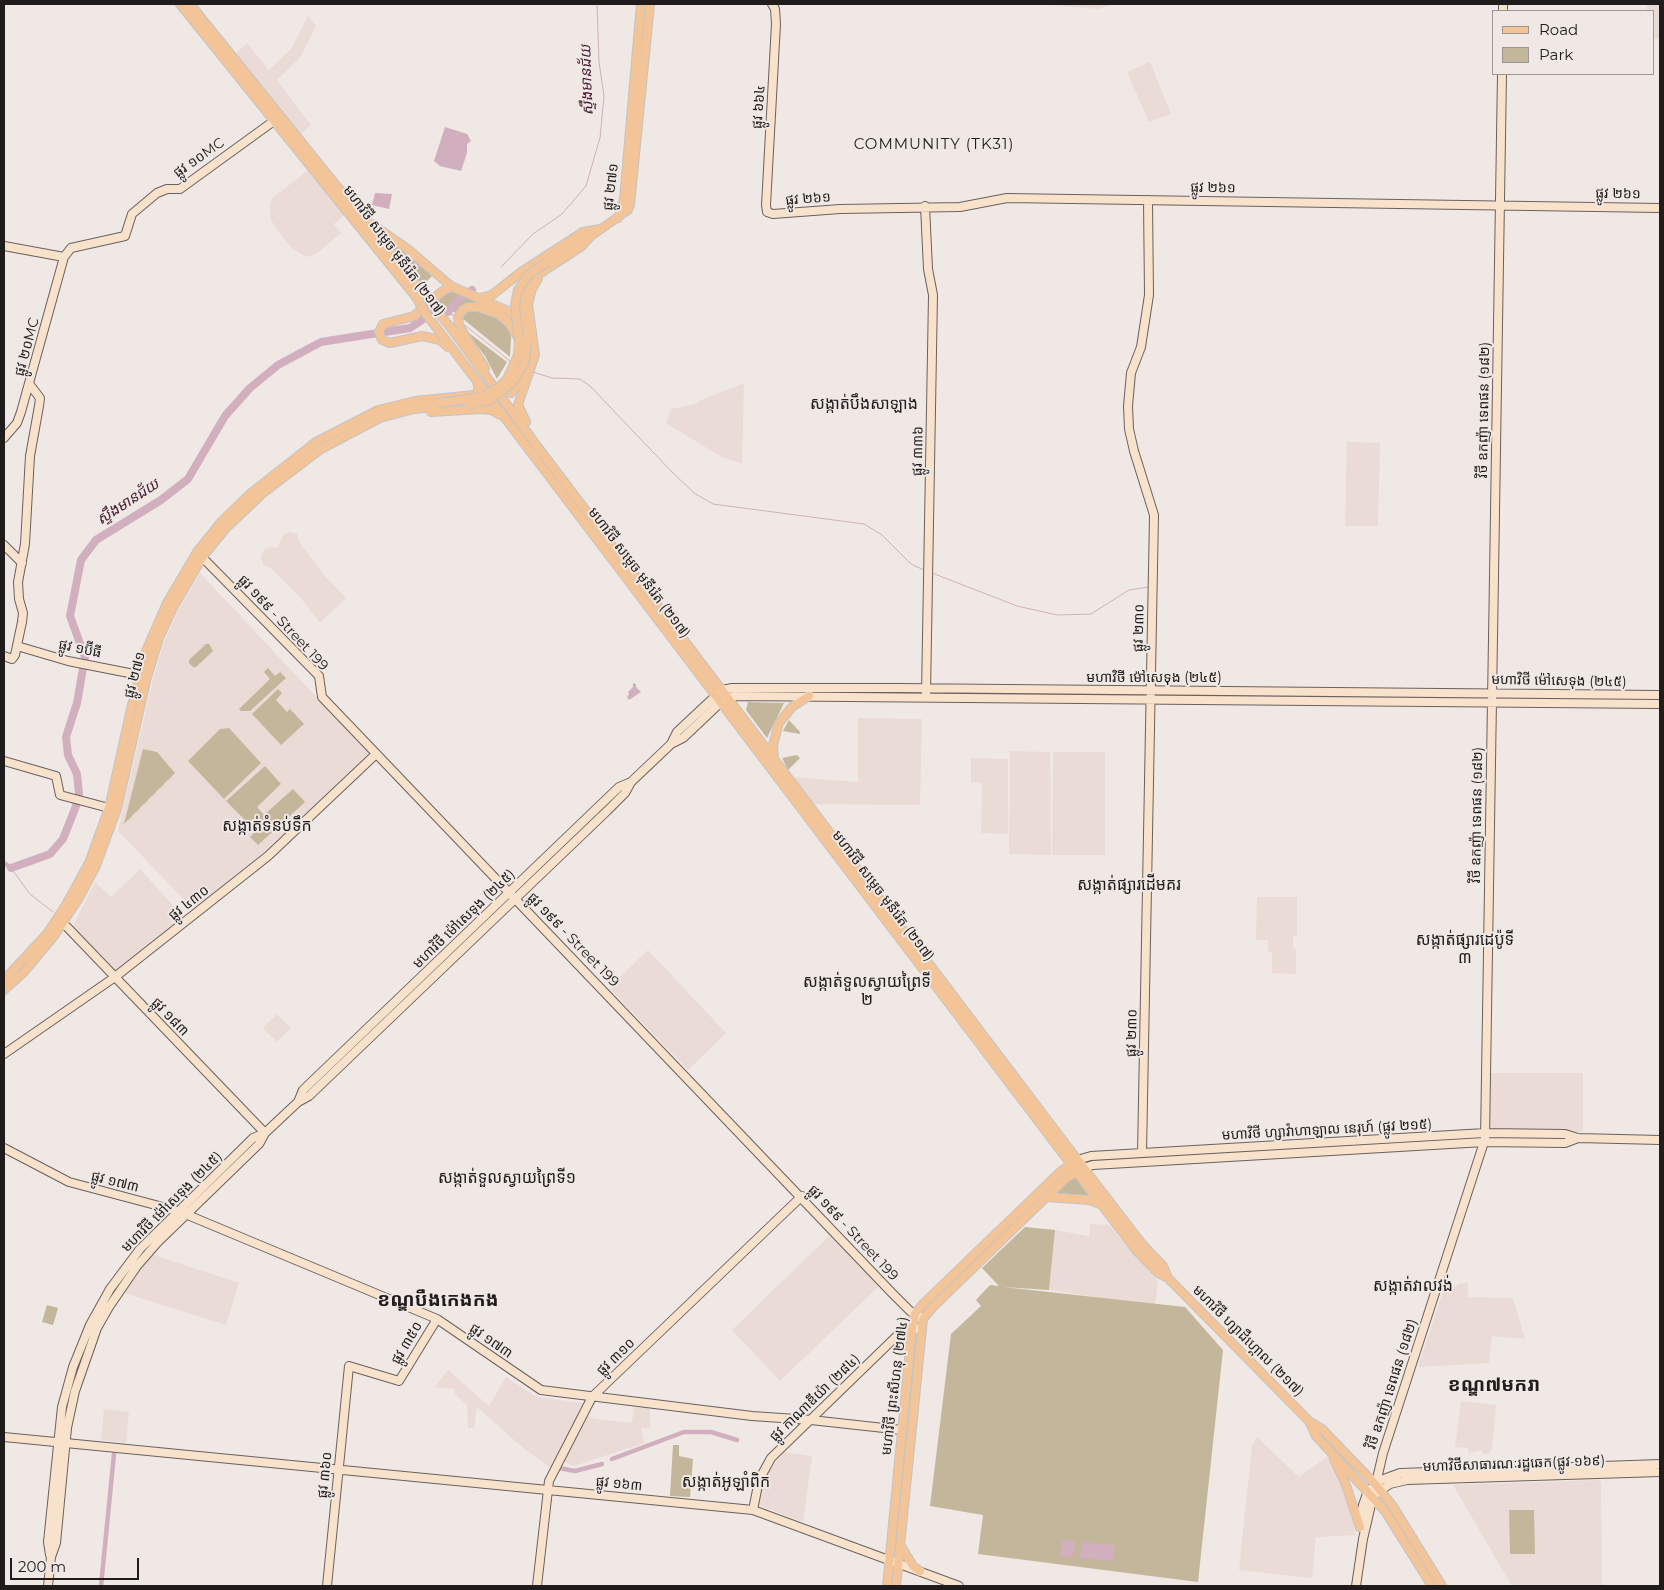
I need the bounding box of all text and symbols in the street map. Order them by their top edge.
legend [1492,10,1654,75]
text: Road [1539,20,1578,39]
water label: ស្ទឹងមានជ័យ [577,44,597,116]
text: Park [1539,45,1573,64]
street label: ផ្លូវ ៦៦៤ [749,85,769,129]
street label: ផ្លូវ ១០MC [170,134,228,182]
district label: COMMUNITY (TK31) [852,136,1016,154]
street label: ផ្លូវ ២៧១ [600,162,622,212]
street label: ផ្លូវ ២៦១ [1190,179,1236,197]
street label: មហាវិថី សម្តេច មុនីរ៉េត (២១៧) [339,182,449,320]
street label: ផ្លូវ ២៦១ [1595,185,1641,203]
street label: ផ្លូវ ២៦១ [785,189,831,209]
street label: ផ្លូវ ២០MC [11,316,43,378]
street label: វិថី ឧកញ៉ា ទេពផន (១៨២) [1474,342,1494,478]
district label: សង្កាត់បឹងសាឡាង [810,394,918,414]
street label: ផ្លូវ ៣៣៦ [909,426,927,476]
water label: ស្ទឹងមានជ័យ [93,475,163,529]
street label: មហាវិថី សម្តេច មុនីរ៉េត (២១៧) [584,504,694,642]
street label: ផ្លូវ ១៩៩ - Street 199 [234,572,332,674]
street label: ផ្លូវ ២៣០ [1130,604,1148,652]
street label: ផ្លូវ ១ប៊ីធី [57,636,103,662]
street label: ផ្លូវ ២៧១ [121,650,149,700]
street label: មហាវិថី ម៉ៅសេទុង (២៤៥) [1086,670,1222,686]
street label: មហាវិថី ម៉ៅសេទុង (២៤៥) [1491,671,1627,691]
street label: វិថី ឧកញ៉ា ទេពផន (១៨២) [1467,747,1487,883]
district label: សង្កាត់ទំនប់ទឹក [222,816,312,836]
street label: មហាវិថី សម្តេច មុនីរ៉េត (២១៧) [828,827,938,965]
street label: មហាវិថី ម៉ៅសេទុង (២៤៥) [409,866,519,972]
district label: សង្កាត់ផ្សារដើមគរ [1077,875,1181,895]
street label: ផ្លូវ ៤៣០ [165,882,213,924]
street label: ផ្លូវ ១៩៩ - Street 199 [524,889,622,991]
district label: សង្កាត់ផ្សារដេប៉ូទី ៣ [1416,930,1514,968]
district label: សង្កាត់ទួលស្វាយព្រៃទី ២ [803,972,931,1010]
street label: ផ្លូវ ១៨៣ [148,994,192,1040]
street label: ផ្លូវ ២៣០ [1123,1009,1141,1057]
street label: មហាវិថី ហ្សាវ៉ាហាឡាល នេរុហ៍ (ផ្លូវ ២១៥) [1221,1116,1433,1144]
street label: មហាវិថី ម៉ៅសេទុង (២៤៥) [118,1148,226,1256]
street label: ផ្លូវ ១៧៣ [89,1168,141,1196]
district label: សង្កាត់ទួលស្វាយព្រៃទី១ [438,1168,576,1188]
street label: ផ្លូវ ១៩៩ - Street 199 [804,1182,902,1284]
district label: សង្កាត់វាលវង់ [1373,1276,1453,1296]
street label: មហាវិថី ហ្សាដឹហ្គោល (២១៧) [1189,1282,1307,1400]
district label: ខណ្ឌបឹងកេងកង [377,1289,499,1311]
street label: មហាវិថី ព្រះសីហនុ (២៧៤) [878,1316,912,1456]
street label: វិថី ឧកញ៉ា ទេពផន (១៨២) [1363,1317,1421,1451]
street label: ផ្លូវ ៣៥០ [388,1319,426,1367]
street label: ផ្លូវ ១៧៣ [466,1320,516,1362]
street label: ផ្លូវ ៣១០ [593,1335,639,1379]
street label: ផ្លូវ កាណាឌីយ៉ា (២៨៤) [766,1351,864,1445]
district label: ខណ្ឌ៧មករា [1448,1374,1540,1396]
street label: ផ្លូវ ៣៦០ [314,1451,336,1499]
street label: មហាវិថីសាធារណៈរដ្ឋឆេក(ផ្លូវ ១៦៩) [1423,1452,1605,1476]
district label: សង្កាត់អូឡាំពិក [682,1472,770,1492]
street label: ផ្លូវ ១៦៣ [595,1473,643,1495]
scale bar [12,1548,141,1580]
text: 200 m [18,1557,66,1576]

